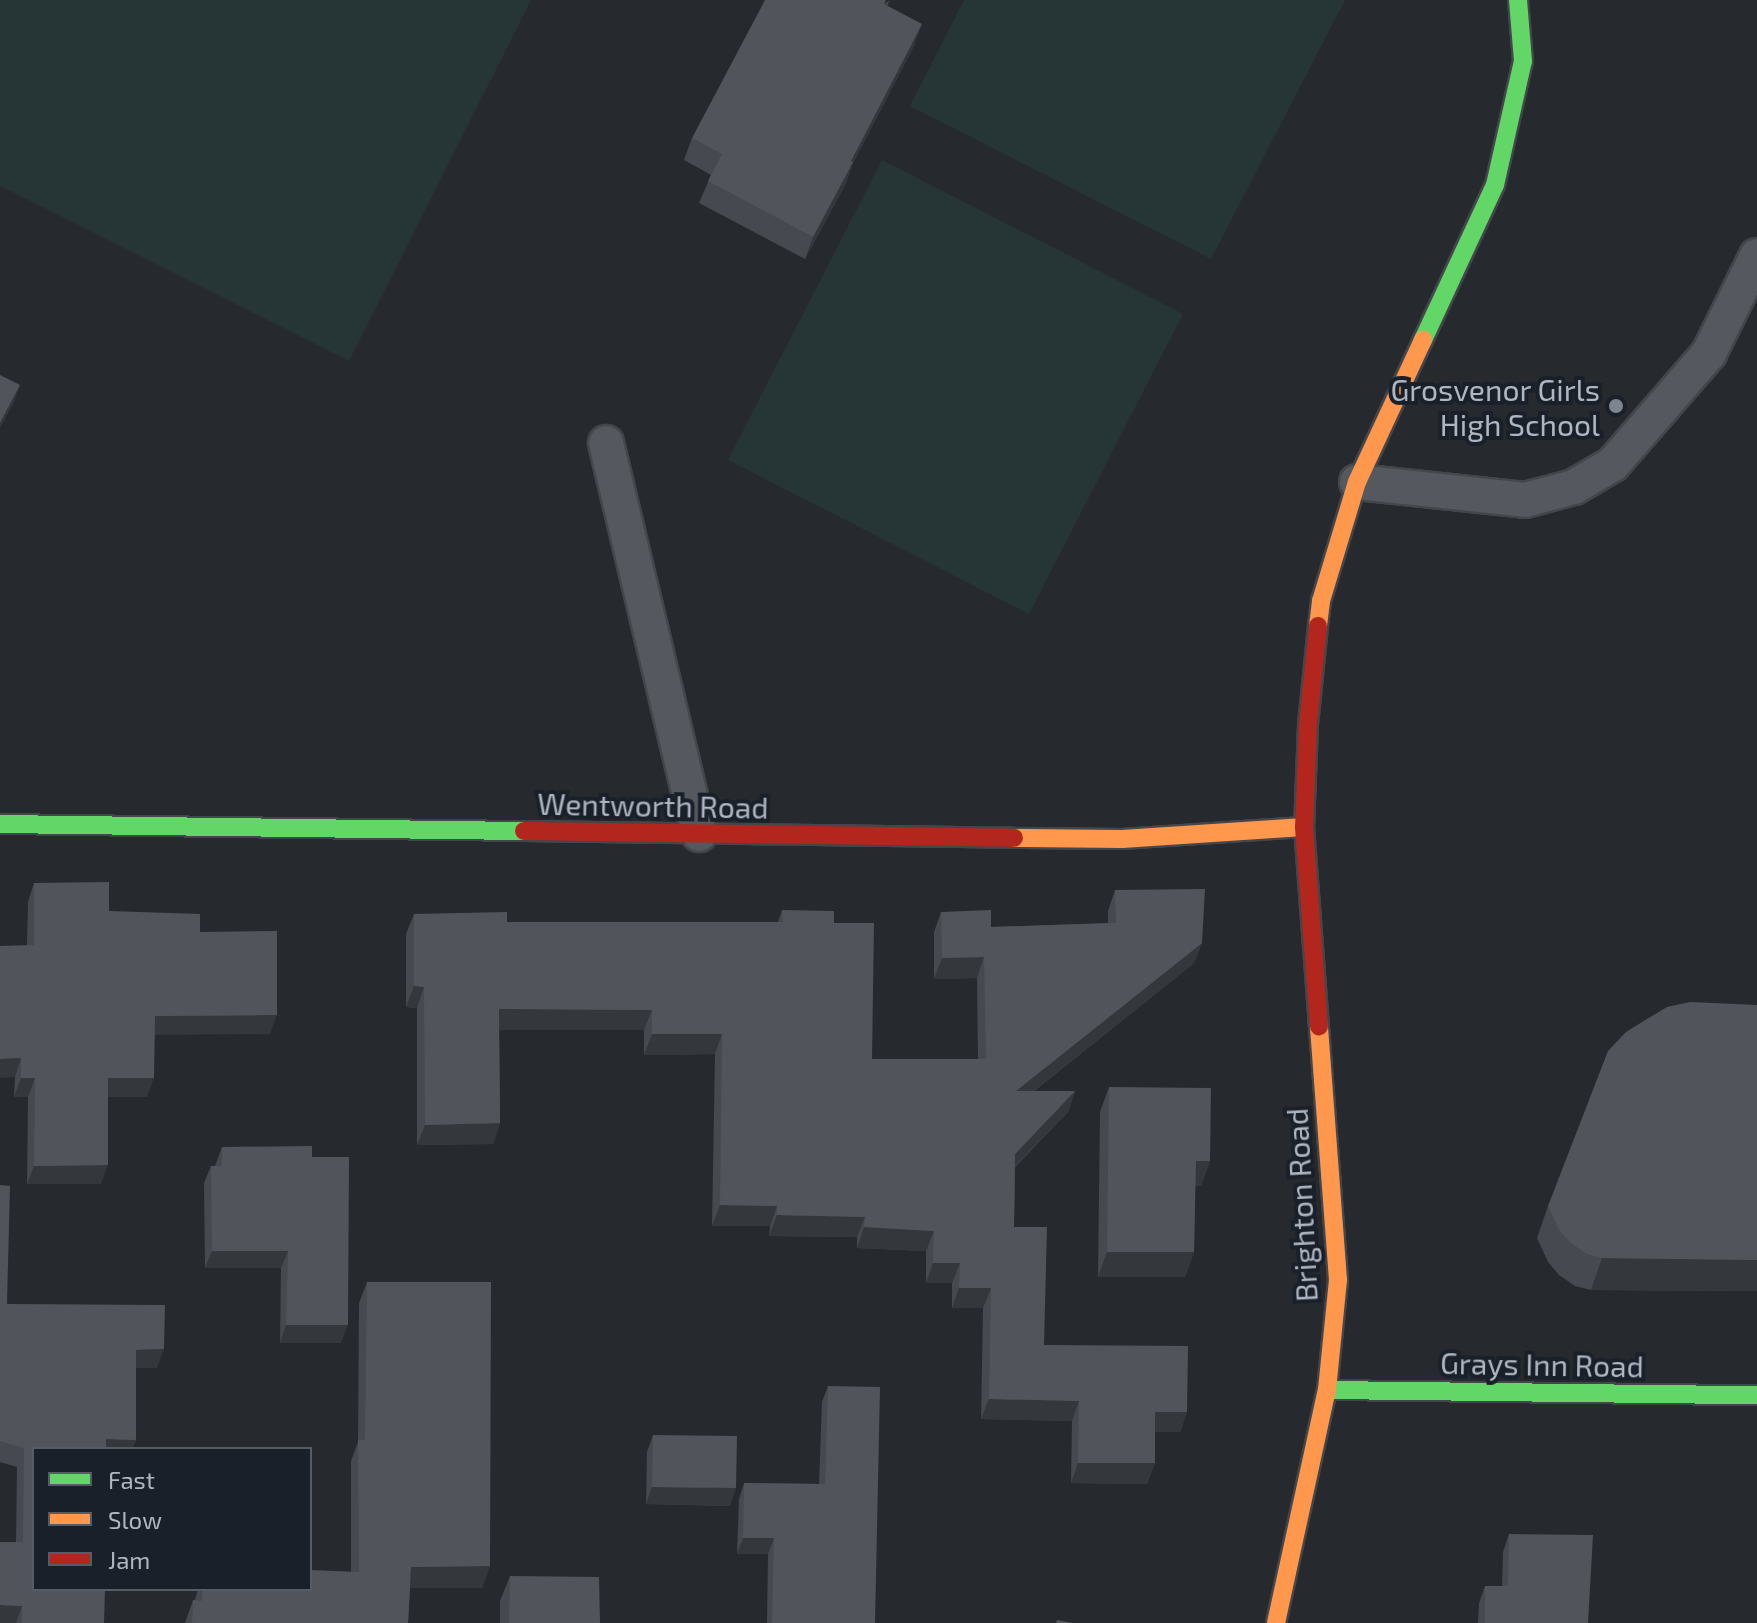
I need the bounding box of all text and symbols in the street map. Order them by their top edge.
place label: Grosvenor Girls High School [1390,371,1600,442]
marker: Grosvenor Girls High School [1607,397,1625,415]
street label: Wentworth Road [537,785,769,825]
street label: Brighton Road [1278,1107,1324,1303]
street label: Grays Inn Road [1440,1344,1644,1384]
legend [32,1447,312,1591]
text: Fast [108,1465,155,1494]
text: Slow [108,1505,162,1534]
text: Jam [108,1545,150,1574]

